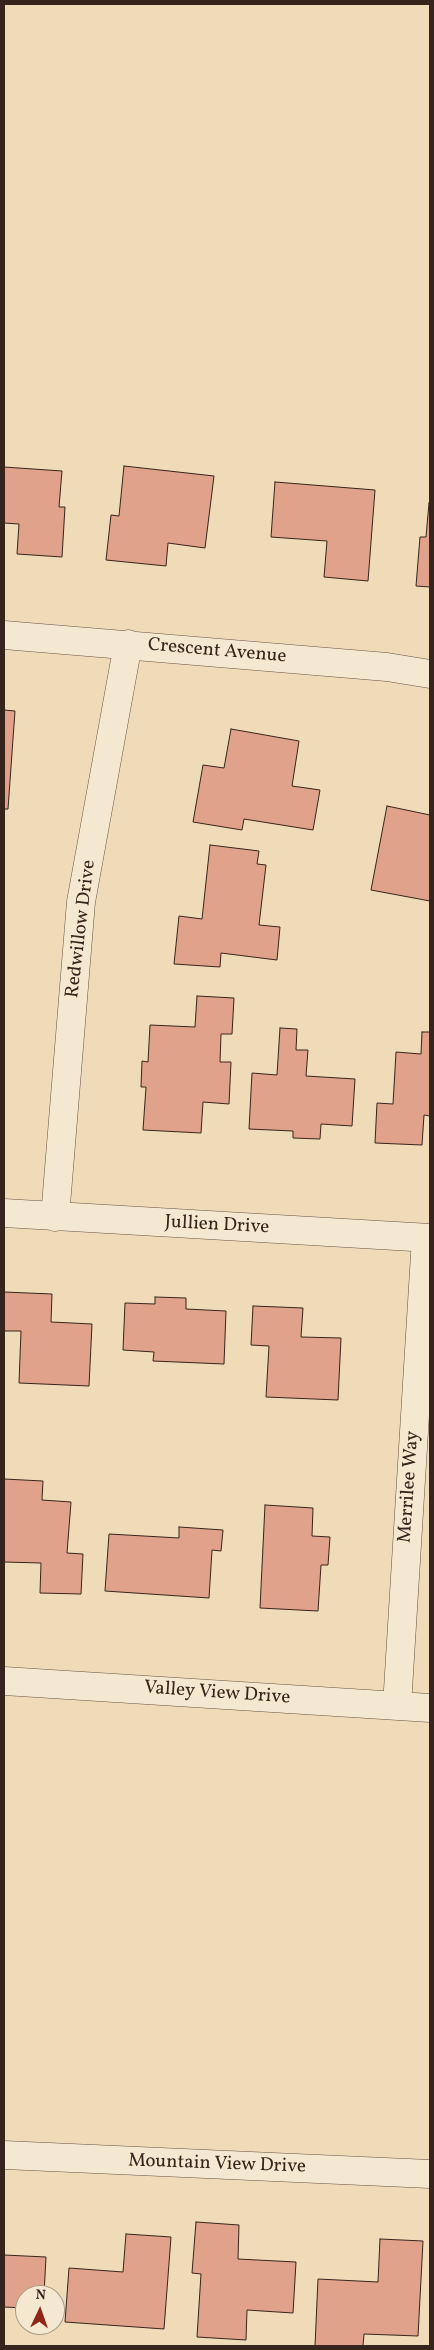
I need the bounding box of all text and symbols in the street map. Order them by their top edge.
street label: Crescent Avenue [147,635,287,669]
street label: Redwillow Drive [62,859,102,999]
street label: Jullien Drive [164,1212,270,1240]
street label: Merrilee Way [395,1430,425,1544]
street label: Valley View Drive [143,1678,291,1710]
street label: Mountain View Drive [128,2151,306,2179]
north arrow [15,2285,65,2335]
text: N [35,2286,46,2305]

